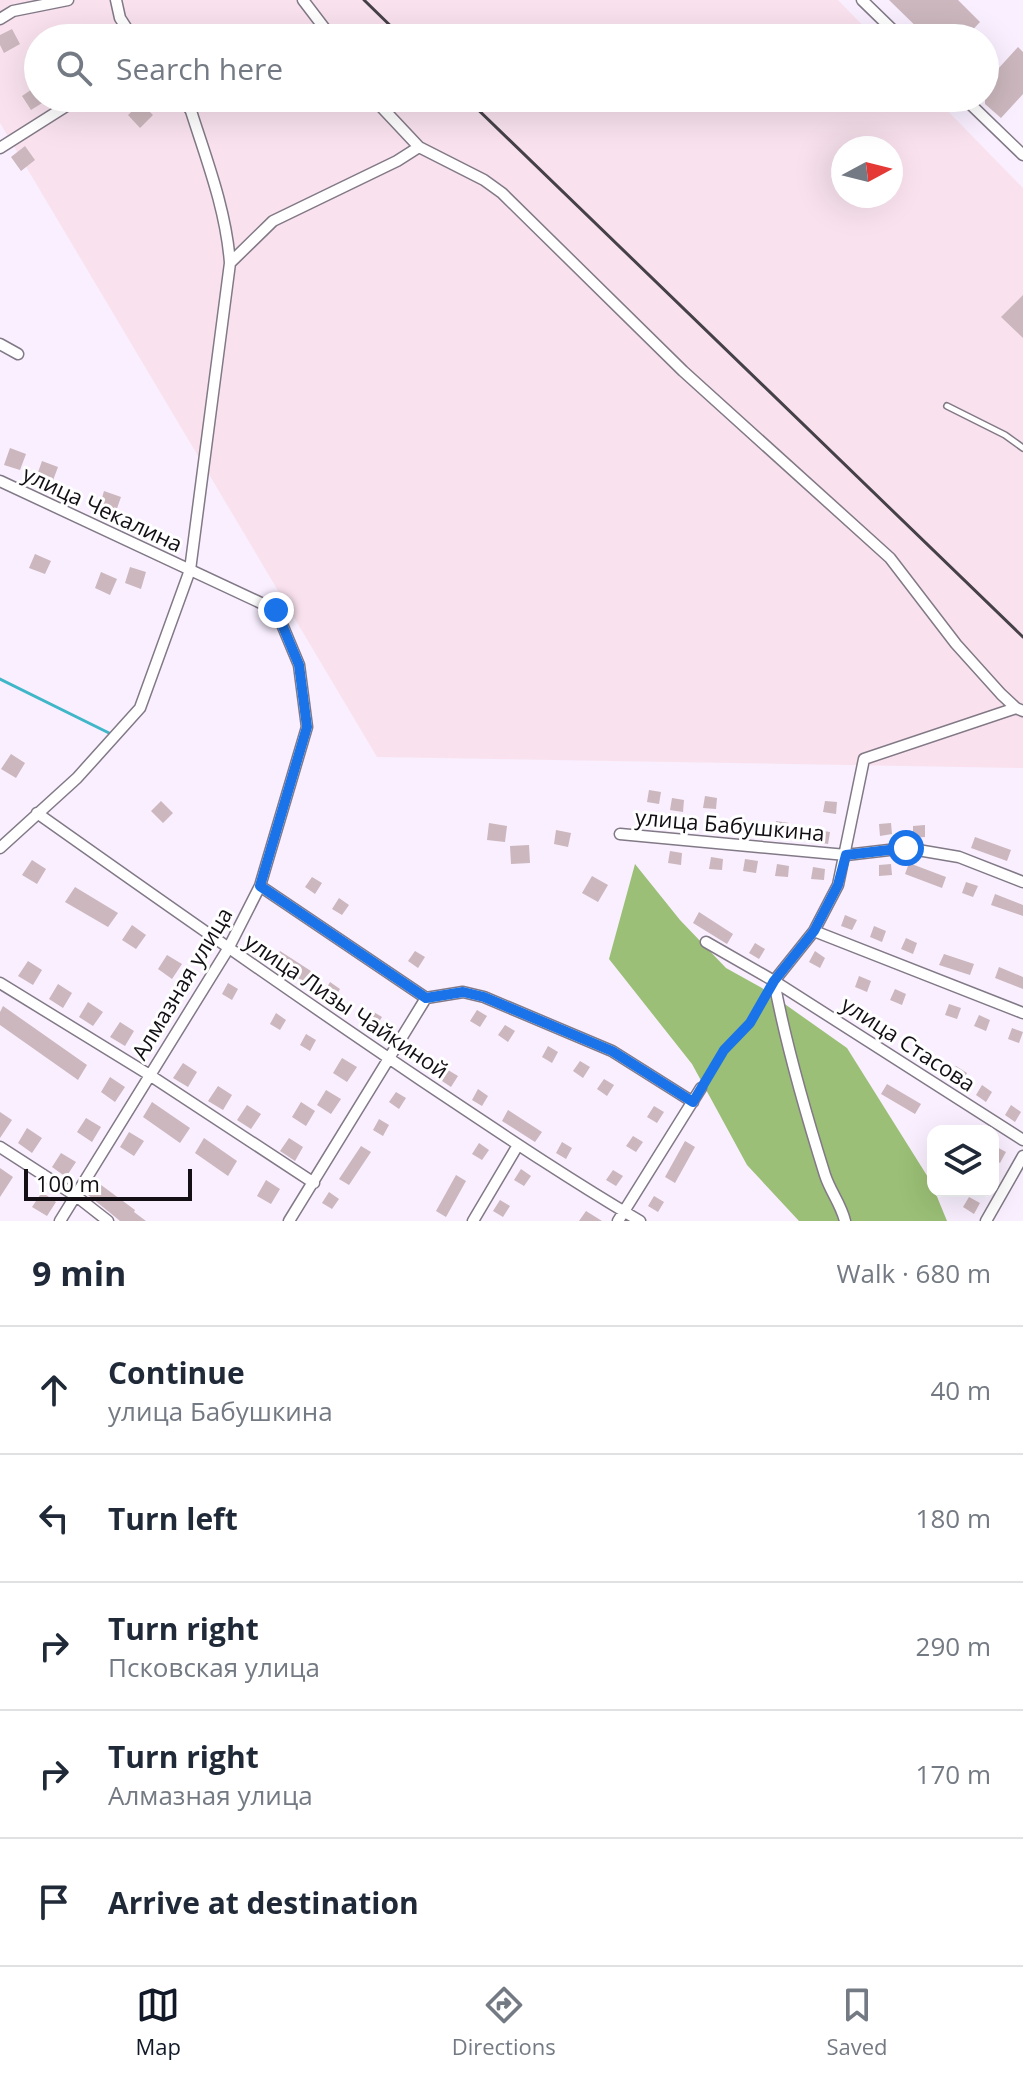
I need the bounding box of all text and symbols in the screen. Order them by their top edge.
search box [24,24,999,112]
icon: search [52,46,96,90]
text: Search here [116,48,283,89]
north arrow [831,136,903,208]
street label: улица Чекалина [18,458,188,558]
route end [258,592,294,628]
street label: улица Бабушкина [634,801,826,847]
route start [888,830,924,866]
street label: Алмазная улица [124,901,238,1065]
street label: улица Лизы Чайкиной [239,925,455,1085]
street label: улица Стасова [836,988,982,1098]
map controls [927,1125,999,1197]
button: layers [927,1125,999,1197]
scale bar [24,1165,192,1201]
text: 100 m [36,1168,100,1198]
text: 9 min [32,1250,126,1296]
text: Walk · 680 m [837,1255,991,1291]
text: Continue [108,1352,245,1393]
icon: ahead [32,1368,76,1412]
text: 40 m [930,1372,991,1408]
text: улица Бабушкина [108,1393,333,1429]
icon: left [32,1496,76,1540]
text: Turn left [108,1498,238,1539]
text: 180 m [916,1500,991,1536]
text: Turn right [108,1608,259,1649]
icon: right [32,1624,76,1668]
text: 290 m [916,1628,991,1664]
text: Псковская улица [108,1649,320,1685]
text: Turn right [108,1736,259,1777]
icon: right [32,1752,76,1796]
text: 170 m [916,1756,991,1792]
text: Алмазная улица [108,1777,313,1813]
icon: arrive [32,1880,76,1924]
text: Arrive at destination [108,1882,419,1923]
tab: Map [135,1983,181,2061]
tab: Directions [452,1983,556,2061]
tab: Saved [826,1983,888,2061]

